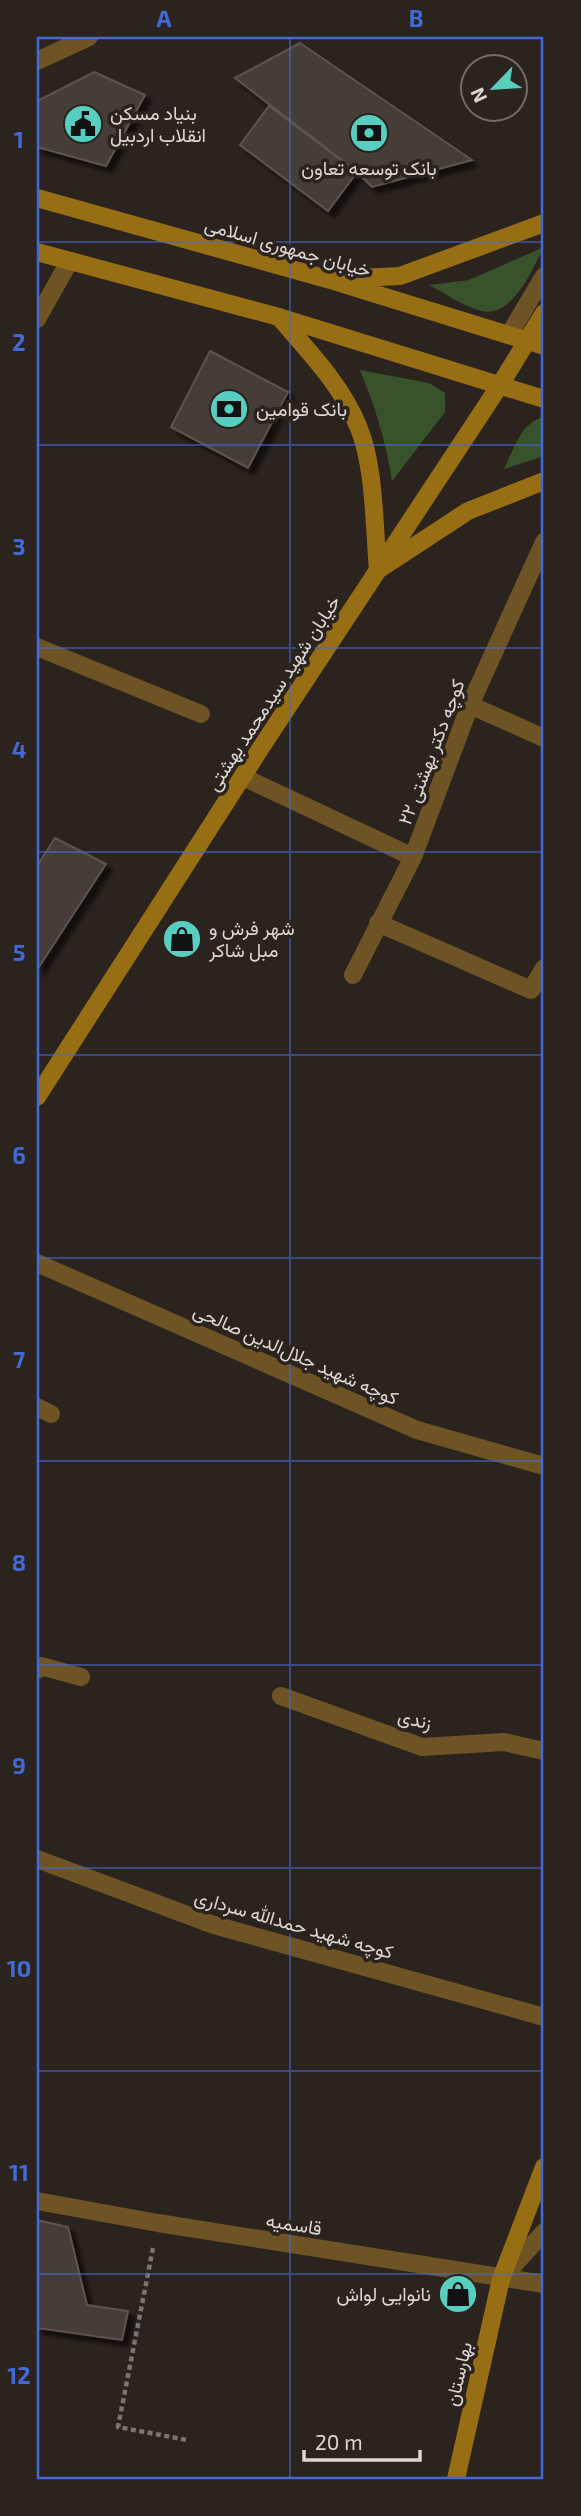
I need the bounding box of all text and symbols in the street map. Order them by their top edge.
text: A [156,4,172,32]
text: B [409,4,423,32]
north arrow [458,52,528,122]
text: N [465,84,491,106]
place label: بنیاد مسکن انقلاب اردبیل [110,101,206,147]
public building icon: بنیاد مسکن انقلاب اردبیل [62,103,104,145]
bank icon: بانک توسعه تعاون [348,112,390,154]
text: 1 [14,125,24,153]
place label: بانک توسعه تعاون [301,156,437,180]
street label: خیابان جمهوری اسلامی [202,212,374,282]
text: 2 [12,328,26,356]
bank icon: بانک قوامین [208,388,250,430]
place label: بانک قوامین [256,397,347,421]
text: 3 [12,532,26,560]
street label: خیابان شهید سیدمحمد بهشتی [201,591,345,795]
street label: کوچه دکتر بهشتی ۲۲ [392,676,472,829]
text: 4 [12,735,26,763]
place label: شهر فرش و مبل شاکر [208,916,295,962]
shop icon: شهر فرش و مبل شاکر [161,918,203,960]
text: 5 [13,938,25,966]
text: 6 [12,1141,26,1169]
street label: کوچه شهید جلال‌الدین صالحی [189,1298,402,1412]
text: 7 [13,1345,25,1373]
text: 8 [12,1548,26,1576]
street label: زندی [396,1703,434,1735]
text: 9 [12,1751,26,1779]
street label: کوچه شهید حمدالله سرداری [191,1884,396,1966]
text: 10 [7,1954,31,1982]
text: 11 [9,2158,29,2186]
street label: قاسمیه [264,2208,324,2240]
shop icon: نانوایی لواش [437,2273,479,2315]
place label: نانوایی لواش [336,2282,431,2306]
street label: بهارستان [439,2340,477,2408]
text: 12 [7,2361,31,2389]
scale bar [304,2418,420,2462]
text: 20 m [315,2429,363,2454]

